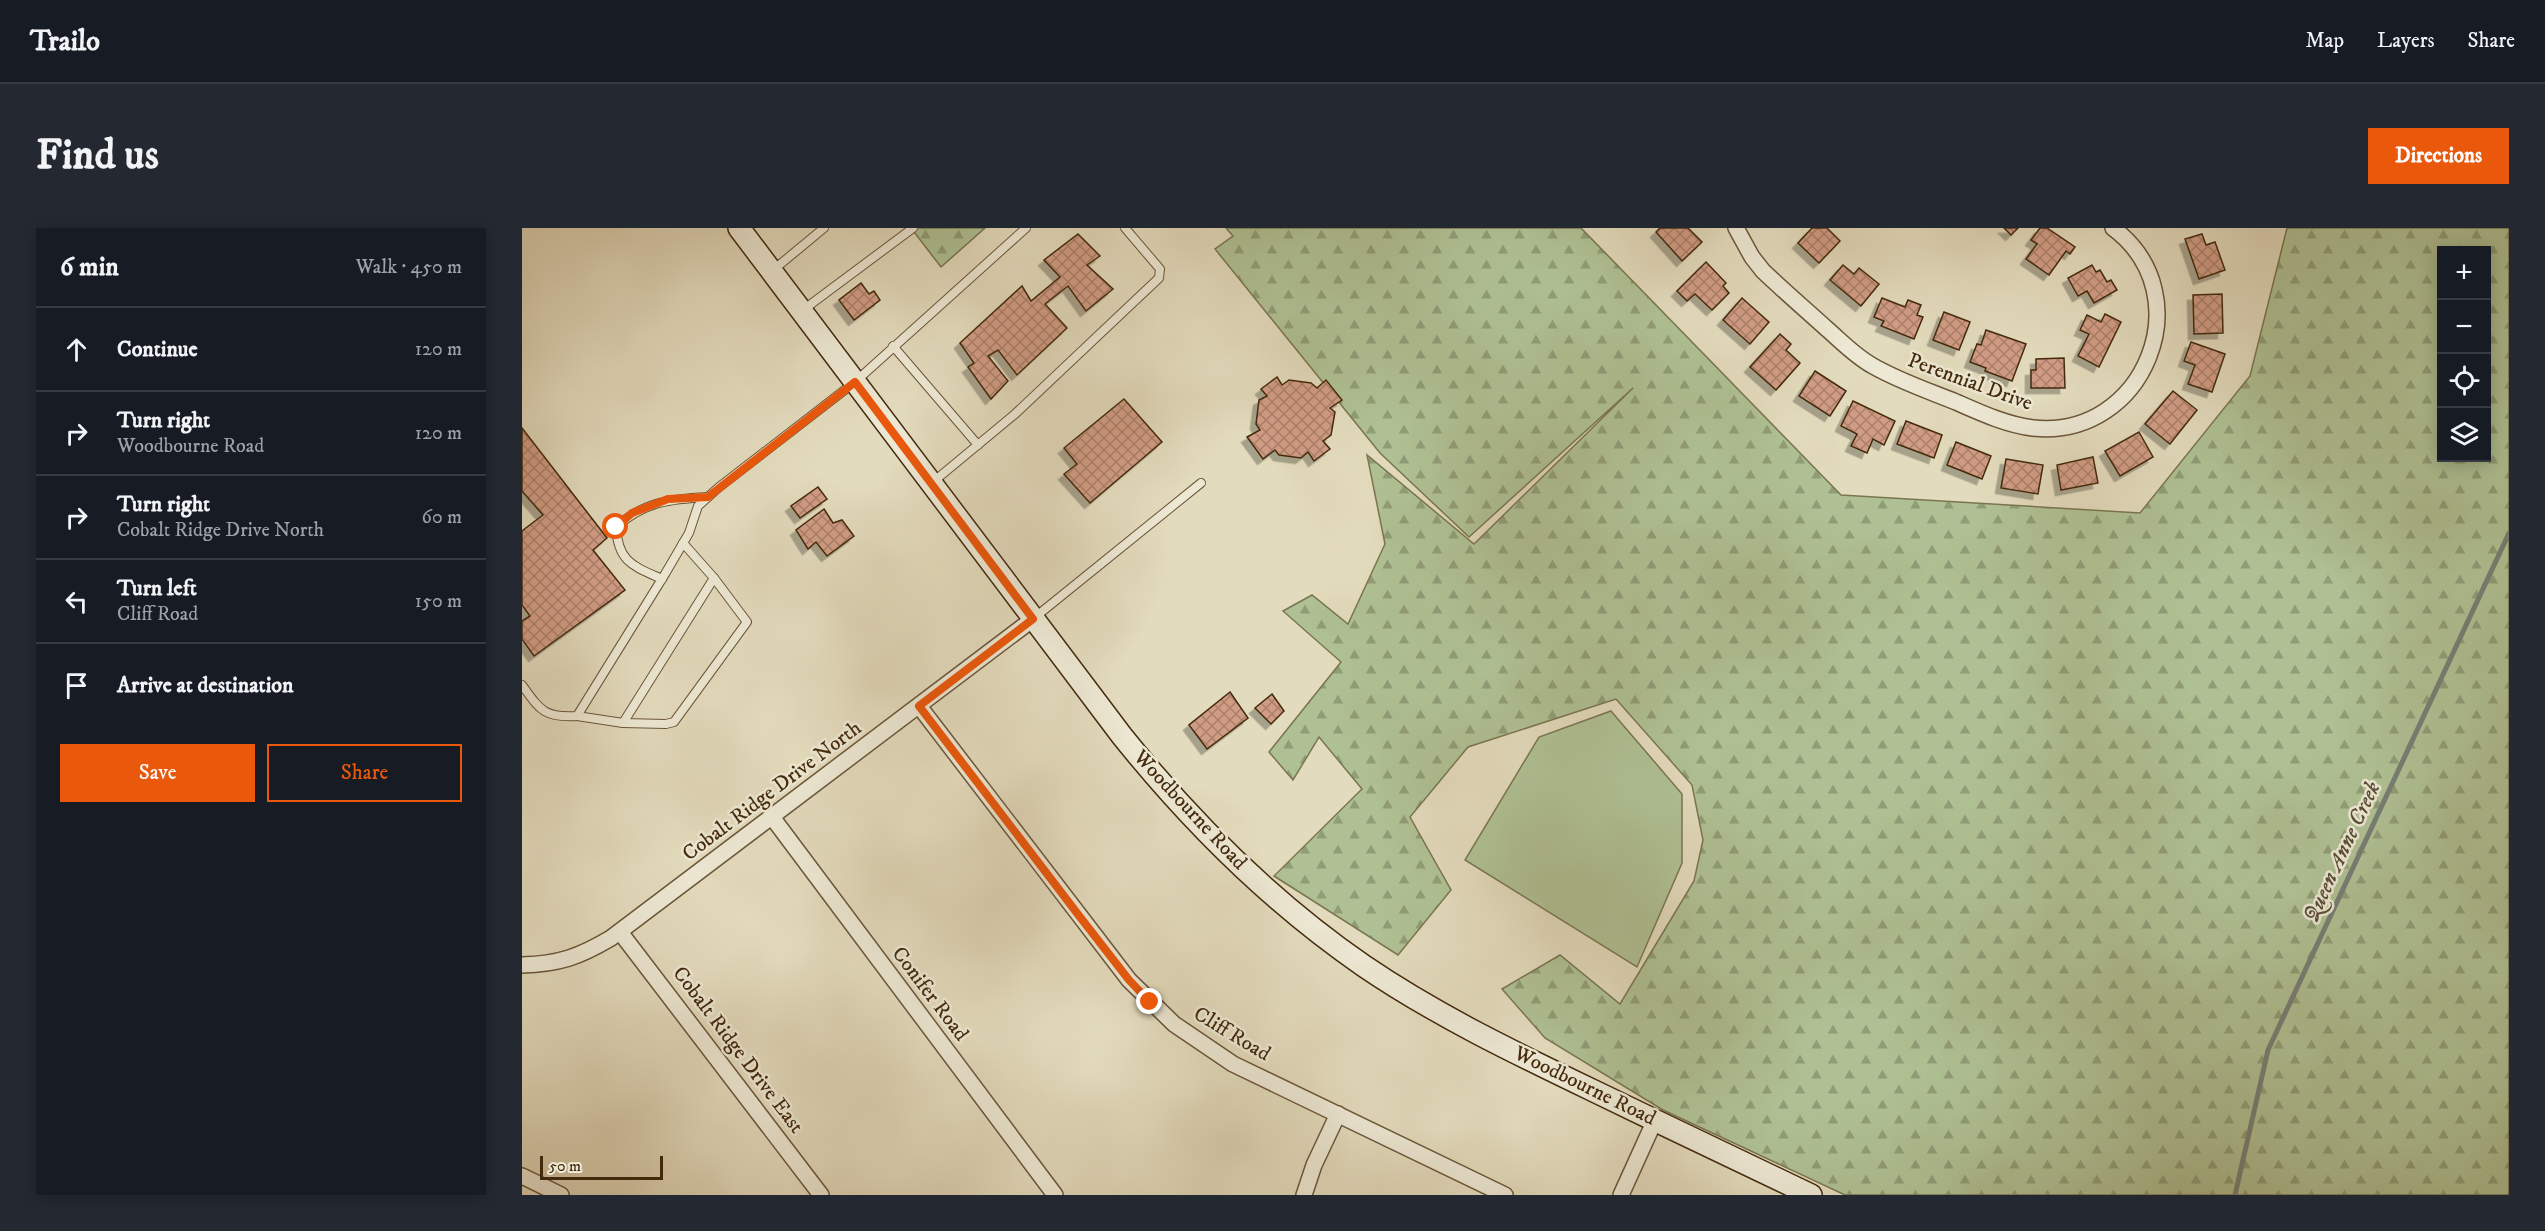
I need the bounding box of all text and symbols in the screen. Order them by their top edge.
text: Trailo [30,24,100,59]
text: Map [2305,28,2344,54]
text: Layers [2377,28,2435,54]
text: Share [2468,28,2515,54]
button: Directions [2368,128,2509,184]
text: Find us [36,130,159,182]
map controls [2437,246,2491,462]
button: + [2437,246,2491,300]
text: 6 min [60,251,119,284]
text: Walk · 450 m [356,255,462,280]
button: − [2437,300,2491,354]
icon: ahead [60,333,93,366]
text: Continue [117,336,198,363]
text: 120 m [415,337,462,362]
street label: Perennial Drive [1904,347,2036,417]
button: locate [2437,354,2491,408]
text: Turn right [117,407,210,434]
button: layers [2437,408,2491,462]
icon: right [60,417,93,450]
text: 120 m [415,421,462,446]
text: Woodbourne Road [117,434,264,459]
text: Turn right [117,491,210,518]
icon: right [60,501,93,534]
text: 60 m [422,505,462,530]
route start [602,513,628,539]
text: Cobalt Ridge Drive North [117,518,324,543]
text: Turn left [117,575,197,602]
icon: left [60,585,93,618]
text: 150 m [415,589,462,614]
text: Cliff Road [117,602,198,627]
icon: arrive [60,669,93,702]
text: Arrive at destination [117,672,294,699]
street label: Cobalt Ridge Drive North [677,715,867,867]
button: Save [60,744,255,802]
button: Share [267,744,462,802]
street label: Woodbourne Road [1127,744,1253,876]
water label: Queen Anne Creek [2298,777,2387,927]
street label: Conifer Road [886,942,974,1047]
street label: Cobalt Ridge Drive East [667,961,809,1139]
route end [1136,988,1162,1014]
street label: Cliff Road [1189,1001,1276,1067]
street label: Woodbourne Road [1509,1040,1661,1132]
scale bar [540,1153,663,1180]
text: 50 m [549,1156,581,1176]

